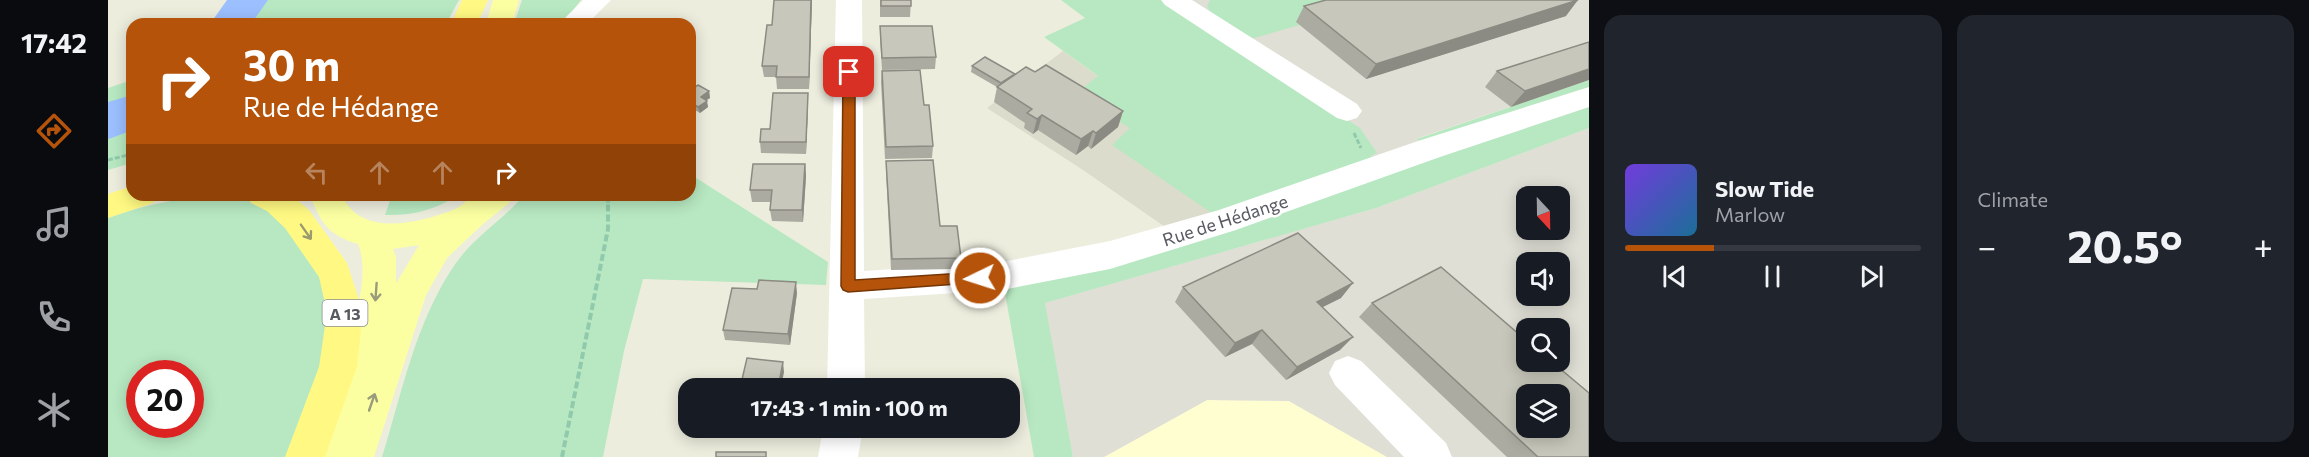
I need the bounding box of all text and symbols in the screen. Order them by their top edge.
text: 17:42 [21,26,87,59]
text: 30 m [243,38,340,90]
icon: right [144,42,222,120]
pin [823,46,874,97]
icon: arrive [832,55,865,88]
text: Rue de Hédange [243,90,439,123]
icon: directions [33,110,75,152]
icon: left [300,156,333,189]
icon: ahead [363,156,396,189]
icon: ahead [426,156,459,189]
icon: right [489,156,522,189]
text: Slow Tide [1715,175,1814,202]
north arrow [1516,186,1570,240]
map controls [1516,186,1570,438]
text: Climate [1978,187,2048,211]
street label: Rue de Hédange [1160,189,1290,251]
text: Marlow [1715,202,1785,226]
icon: music [33,203,75,245]
text: 20.5° [2067,217,2183,272]
one-way arrow [300,224,312,240]
text: − [1978,225,1996,266]
text: + [2254,225,2273,266]
position arrow [948,246,1012,310]
button: sound [1516,252,1570,306]
icon: previous [1658,260,1691,293]
icon: pause [1756,260,1789,293]
icon: next [1855,260,1888,293]
one-way arrow [370,281,381,301]
icon: phone [33,296,75,338]
road number: A 13 [322,300,368,326]
button: search [1516,318,1570,372]
speed limit sign: 20 [126,360,204,438]
button: layers [1516,384,1570,438]
icon: climate [33,389,75,431]
one-way arrow [368,393,379,411]
text: 17:43 · 1 min · 100 m [750,394,948,421]

